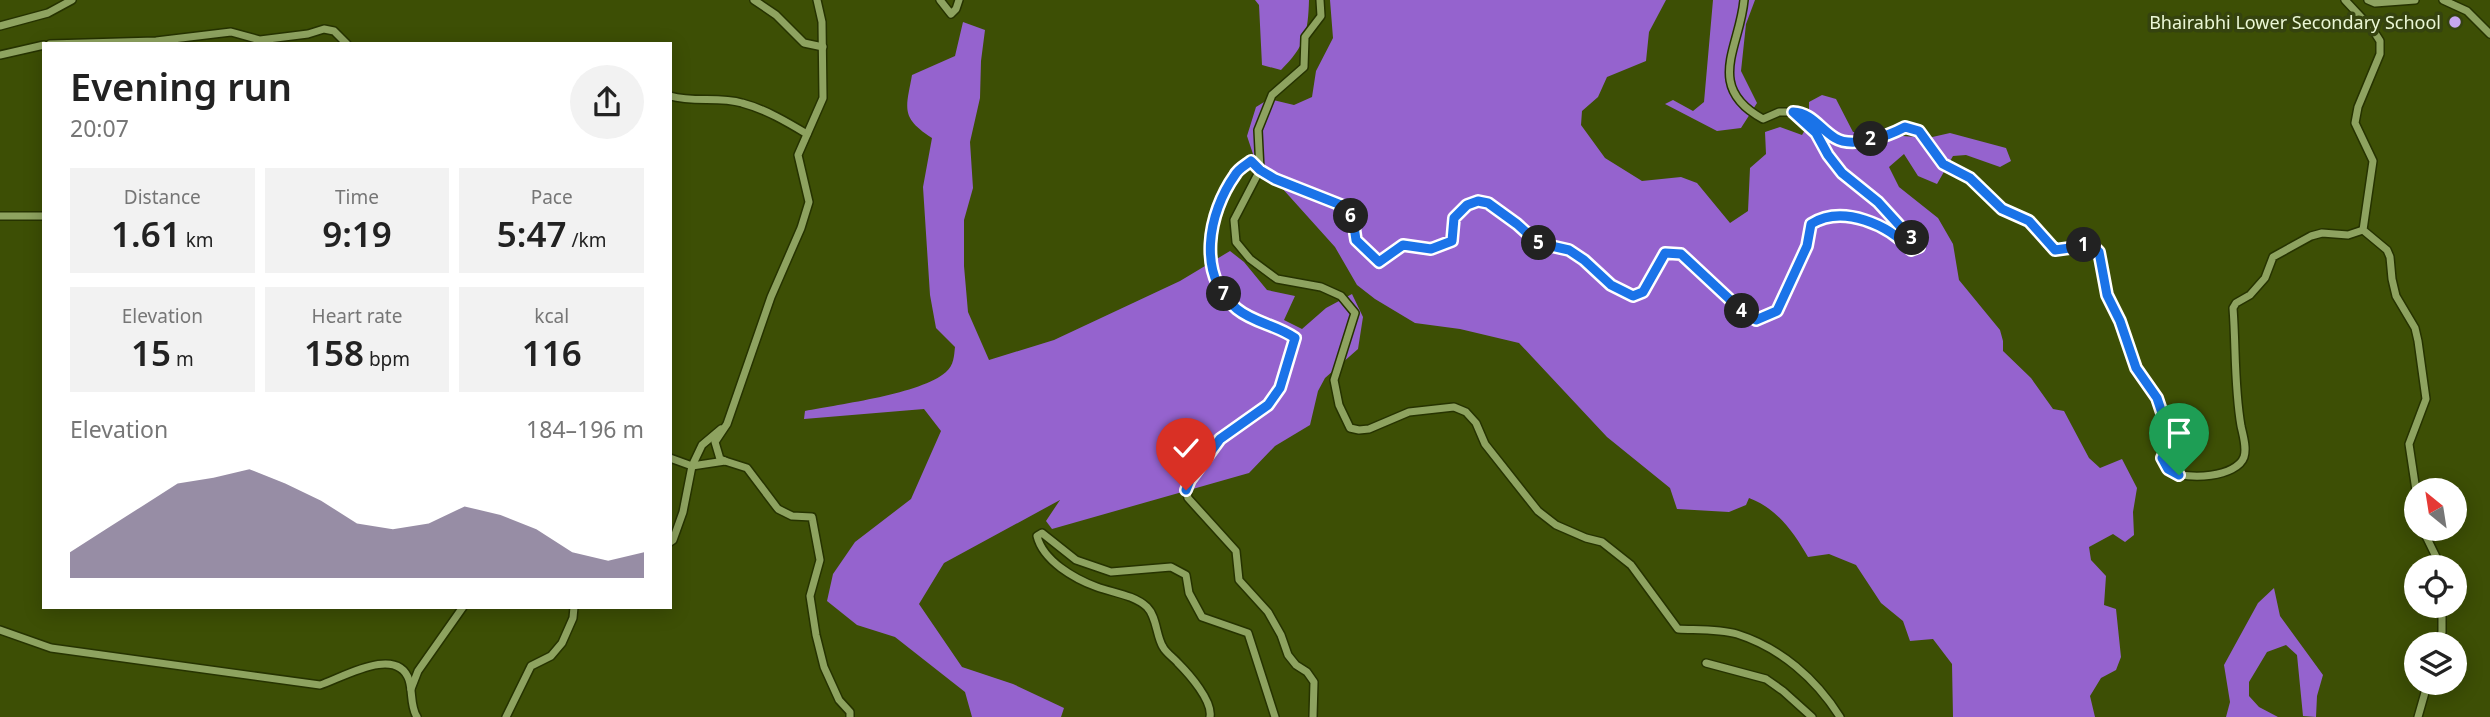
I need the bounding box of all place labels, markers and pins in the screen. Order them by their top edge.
place label: Bhairabhi Lower Secondary School [2149,10,2441,34]
marker: Bhairabhi Lower Secondary School [2447,14,2463,30]
pin: 2 [1854,122,1888,156]
pin: 6 [1334,198,1368,234]
pin: 3 [1895,220,1930,256]
pin: 5 [1522,226,1556,260]
pin: 1 [2066,228,2102,262]
pin: 7 [1206,276,1242,312]
pin: 4 [1724,294,1760,328]
pin [2149,403,2209,475]
pin [1156,418,1216,490]

